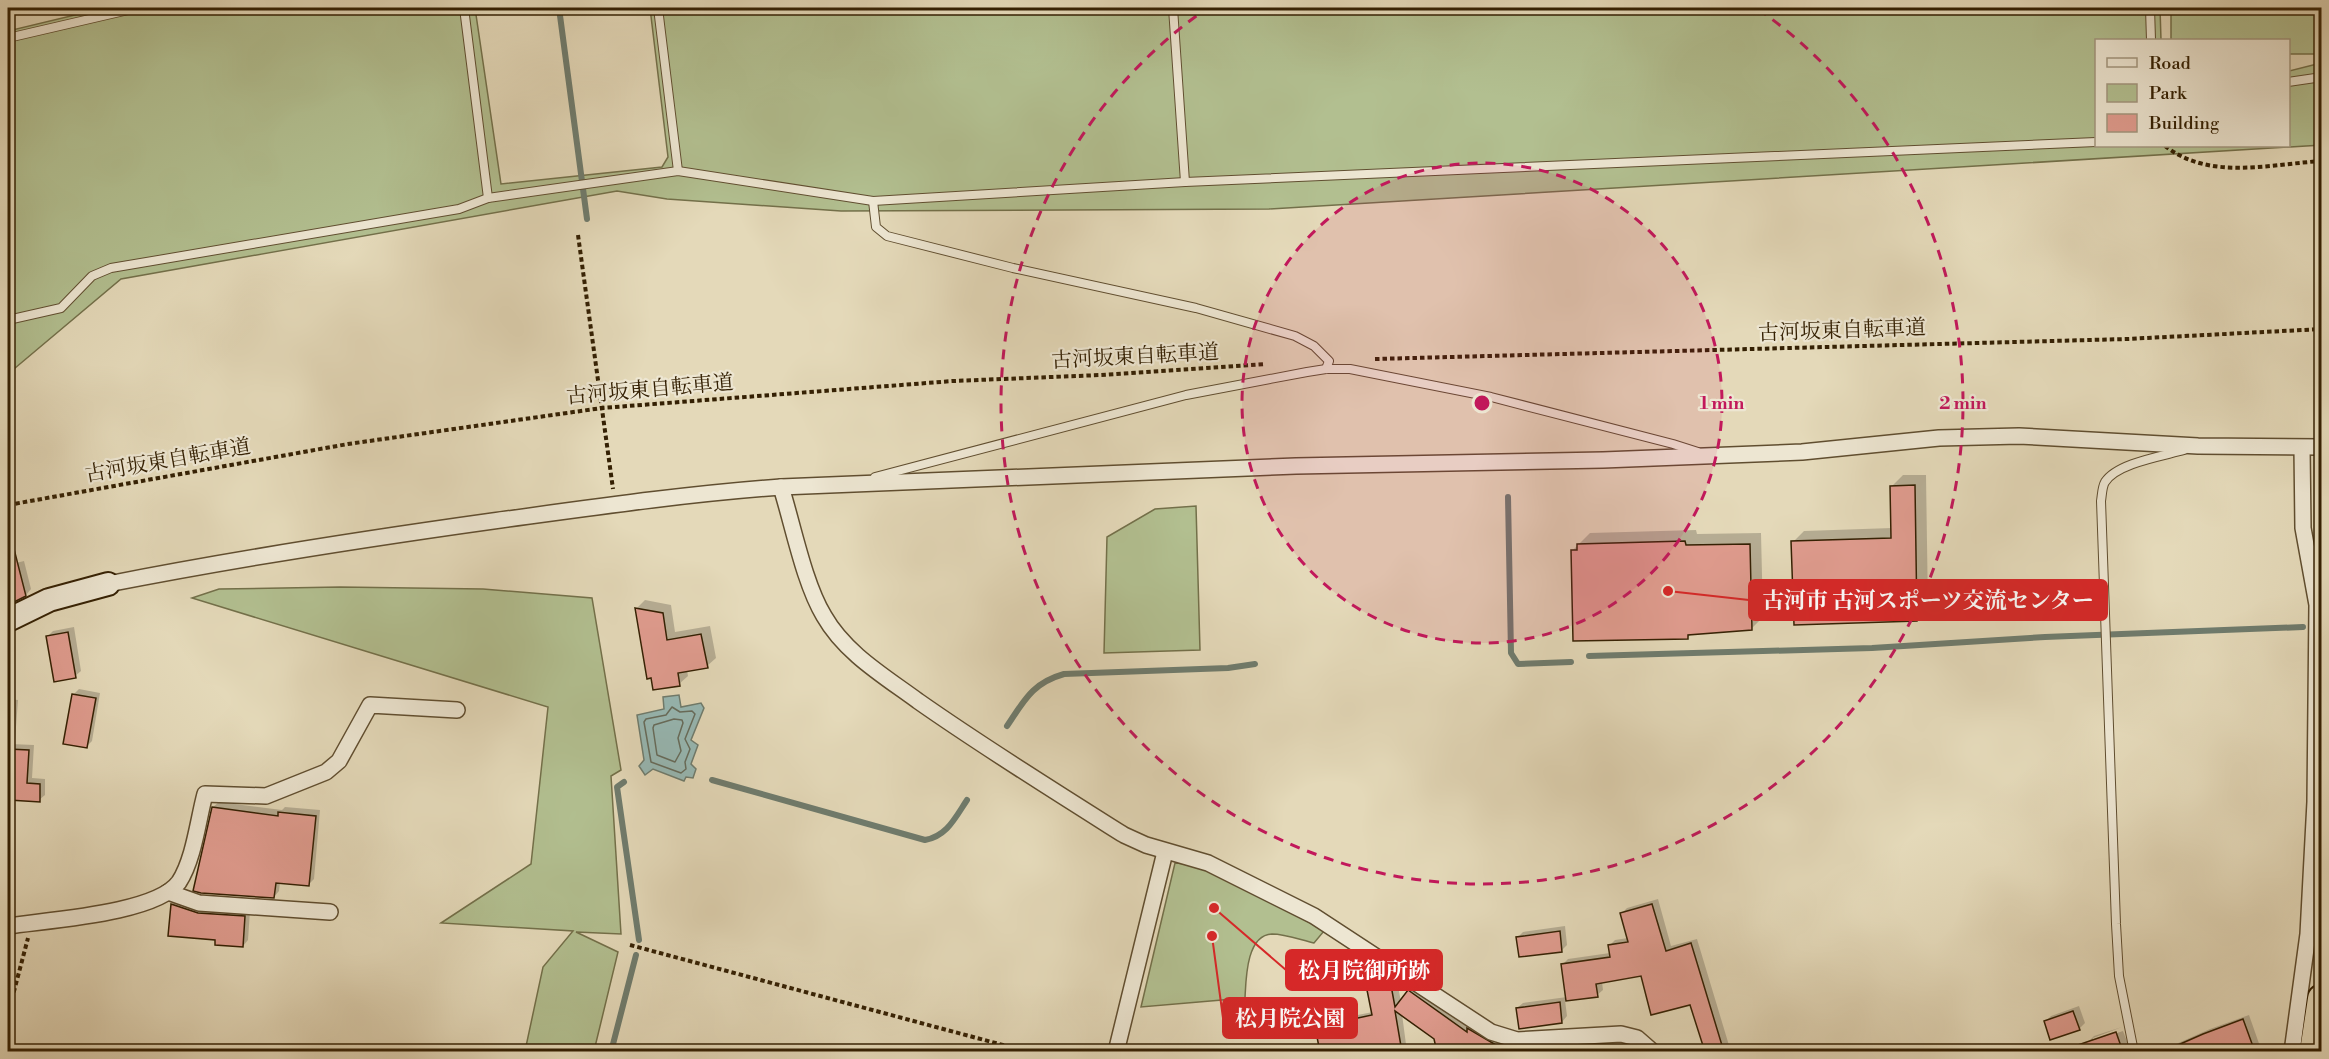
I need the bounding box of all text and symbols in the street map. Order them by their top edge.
legend [2095,39,2290,147]
text: Road [2149,52,2192,75]
text: Park [2149,82,2188,105]
text: Building [2148,112,2220,135]
street label: 古河坂東自転車道 [1758,315,1926,347]
street label: 古河坂東自転車道 [1050,340,1220,374]
street label: 古河坂東自転車道 [565,370,735,410]
text: 1 min [1700,392,1744,415]
text: 2 min [1939,392,1987,415]
centre of rings [1472,393,1492,413]
street label: 古河坂東自転車道 [83,434,253,488]
callout: 古河市 古河スポーツ交流センター [1749,580,2107,620]
text: 古河市 古河スポーツ交流センター [1762,588,2094,615]
callout: 松月院御所跡 [1286,950,1442,990]
text: 松月院御所跡 [1298,958,1430,985]
callout: 松月院公園 [1223,998,1357,1038]
text: 松月院公園 [1235,1006,1345,1033]

